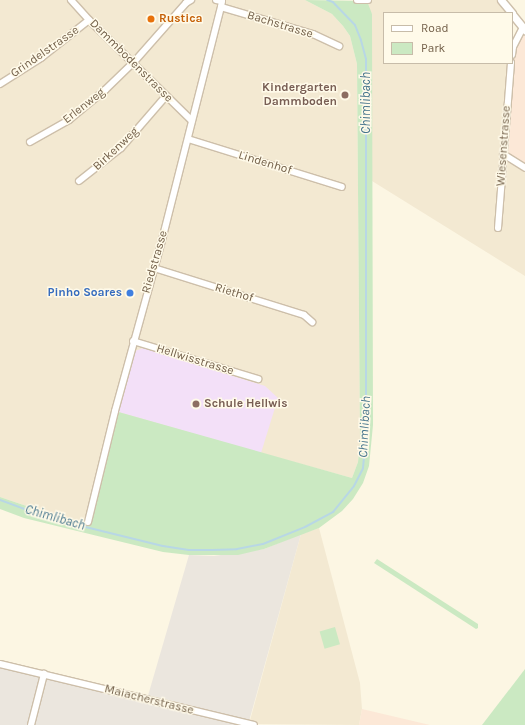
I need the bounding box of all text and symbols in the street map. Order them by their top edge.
street label: Bachstrasse [245,8,315,42]
place label: Rustica [159,12,203,26]
legend [383,12,513,64]
marker: Rustica [146,14,156,24]
street label: Dammbodenstrasse [86,16,176,106]
text: Road [421,21,449,35]
street label: Grindelstrasse [8,23,82,81]
text: Park [421,41,445,55]
water label: Chimlibach [358,72,374,134]
place label: Kindergarten Dammboden [262,81,337,109]
street label: Erlenweg [60,85,108,127]
marker: Kindergarten Dammboden [340,90,350,100]
street label: Wiesenstrasse [494,105,514,187]
street label: Birkenweg [90,124,142,174]
street label: Lindenhof [237,148,293,178]
street label: Riedstrasse [139,229,171,295]
street label: Riethof [213,280,255,306]
place label: Pinho Soares [47,286,122,300]
marker: Pinho Soares [125,288,135,298]
street label: Hellwisstrasse [155,341,235,379]
water label: Chimlibach [356,396,374,458]
place label: Schule Hellwis [204,397,288,411]
marker: Schule Hellwis [191,399,201,409]
water label: Chimlibach [23,502,87,534]
street label: Maiacherstrasse [103,682,195,718]

